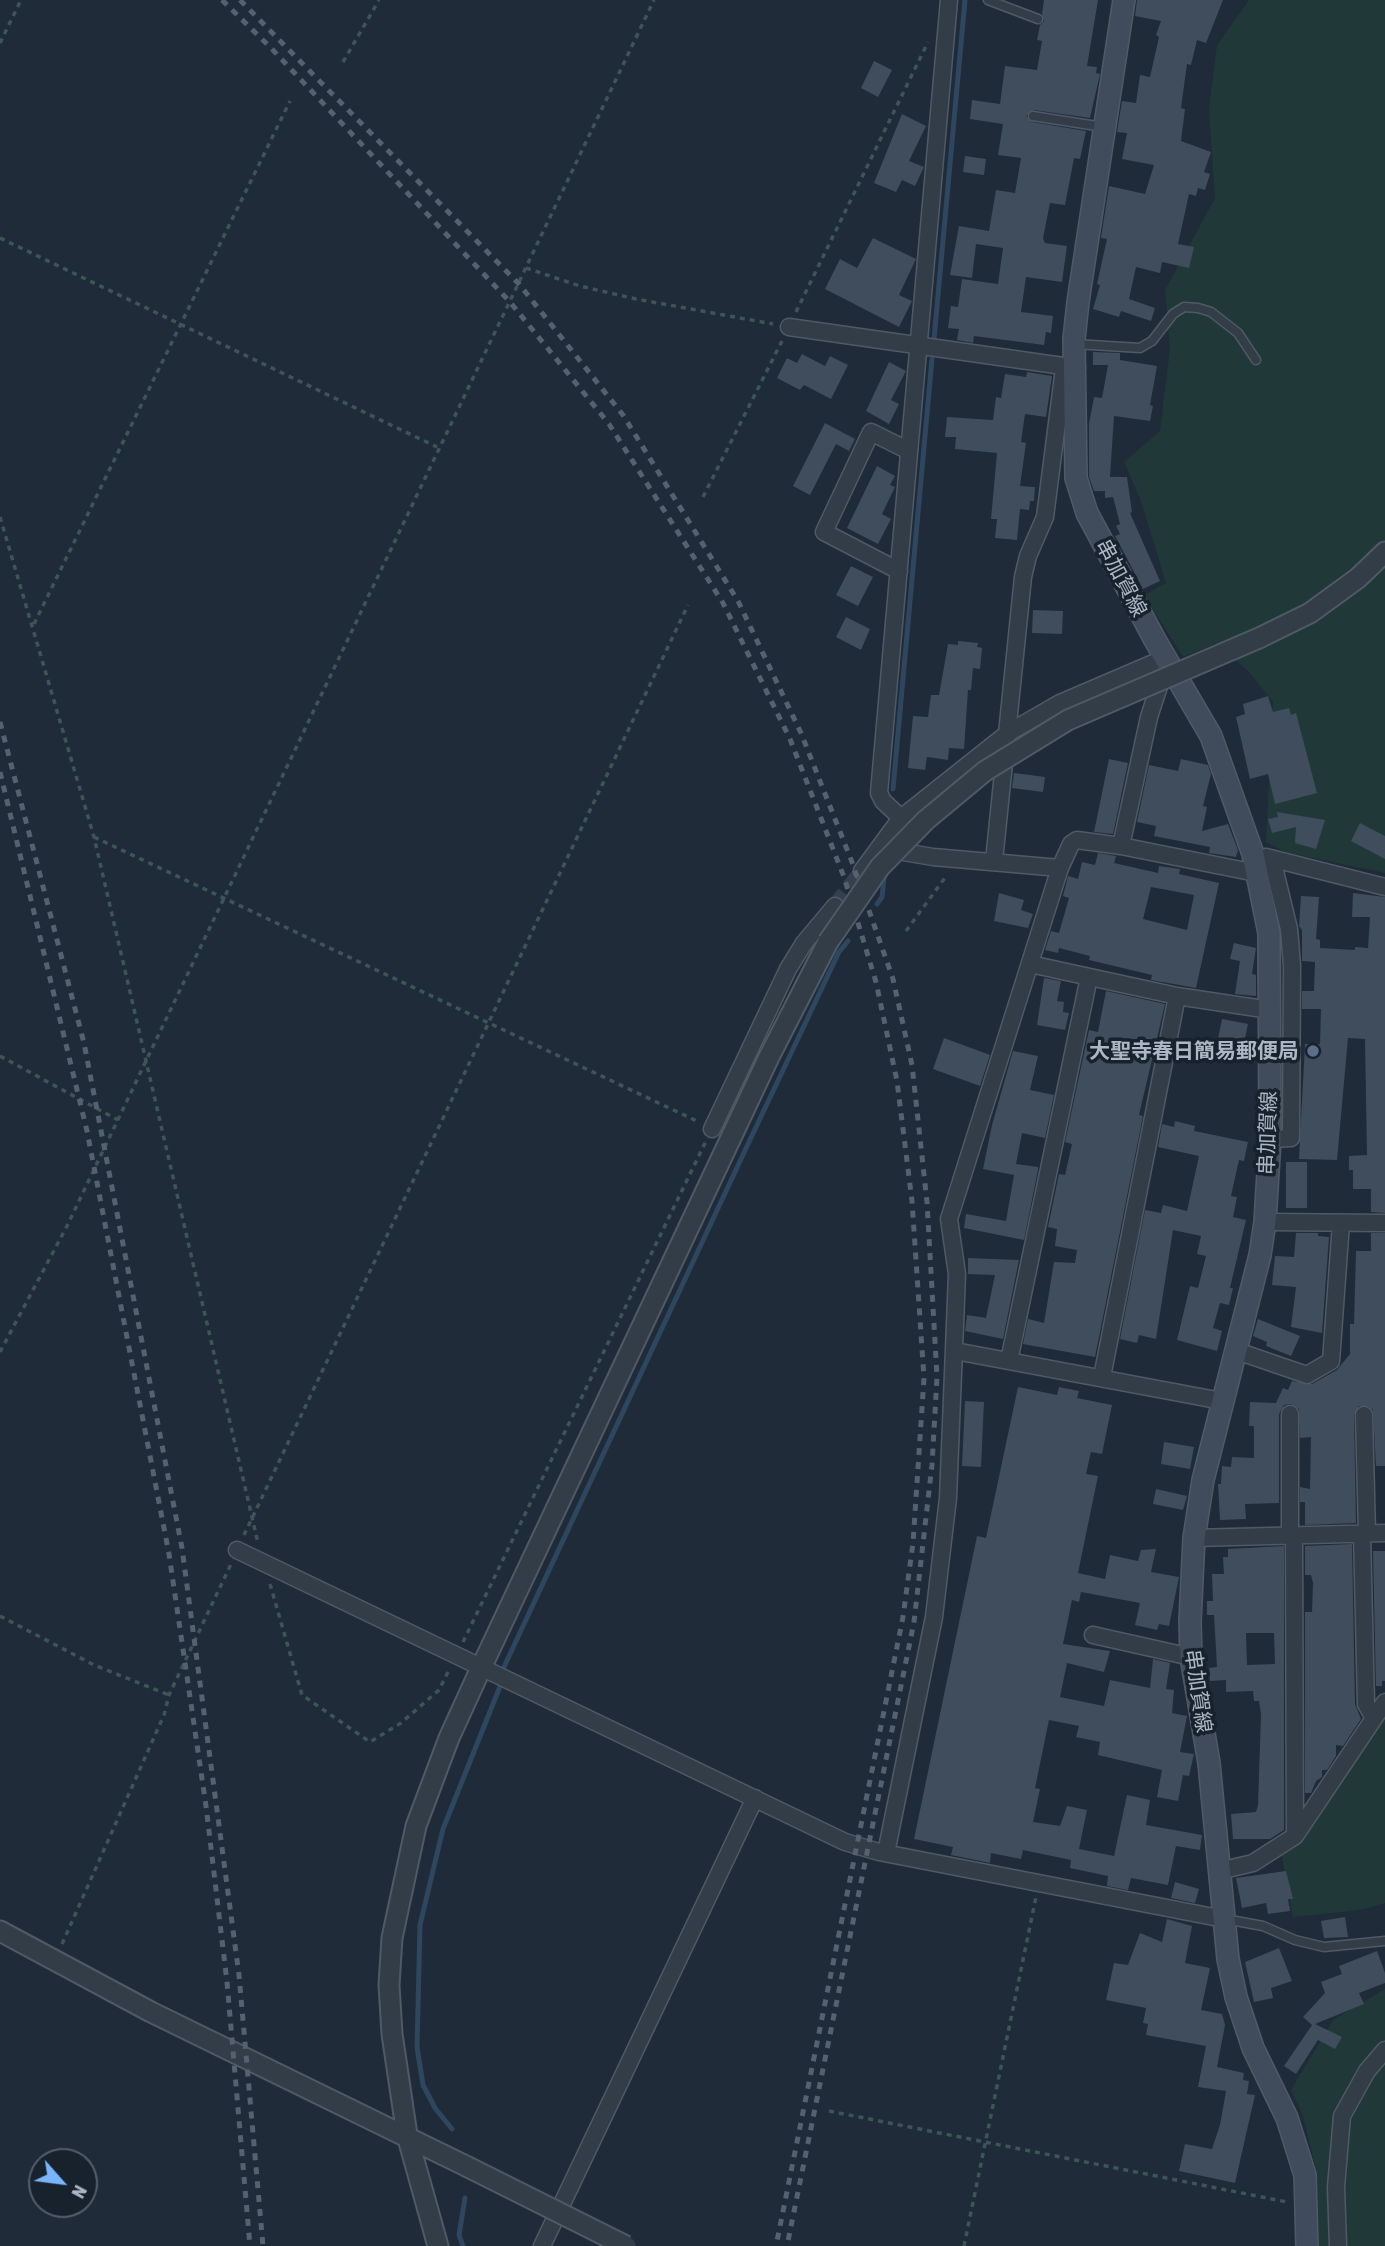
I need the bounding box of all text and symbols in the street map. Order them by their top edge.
street label: 串加賀線 [1090,535,1152,621]
place label: 大聖寺春日簡易郵便局 [1089,1038,1299,1064]
marker: 大聖寺春日簡易郵便局 [1305,1043,1321,1059]
street label: 串加賀線 [1254,1091,1282,1175]
street label: 串加賀線 [1180,1648,1216,1734]
north arrow [28,2148,98,2218]
text: N [67,2182,92,2202]

